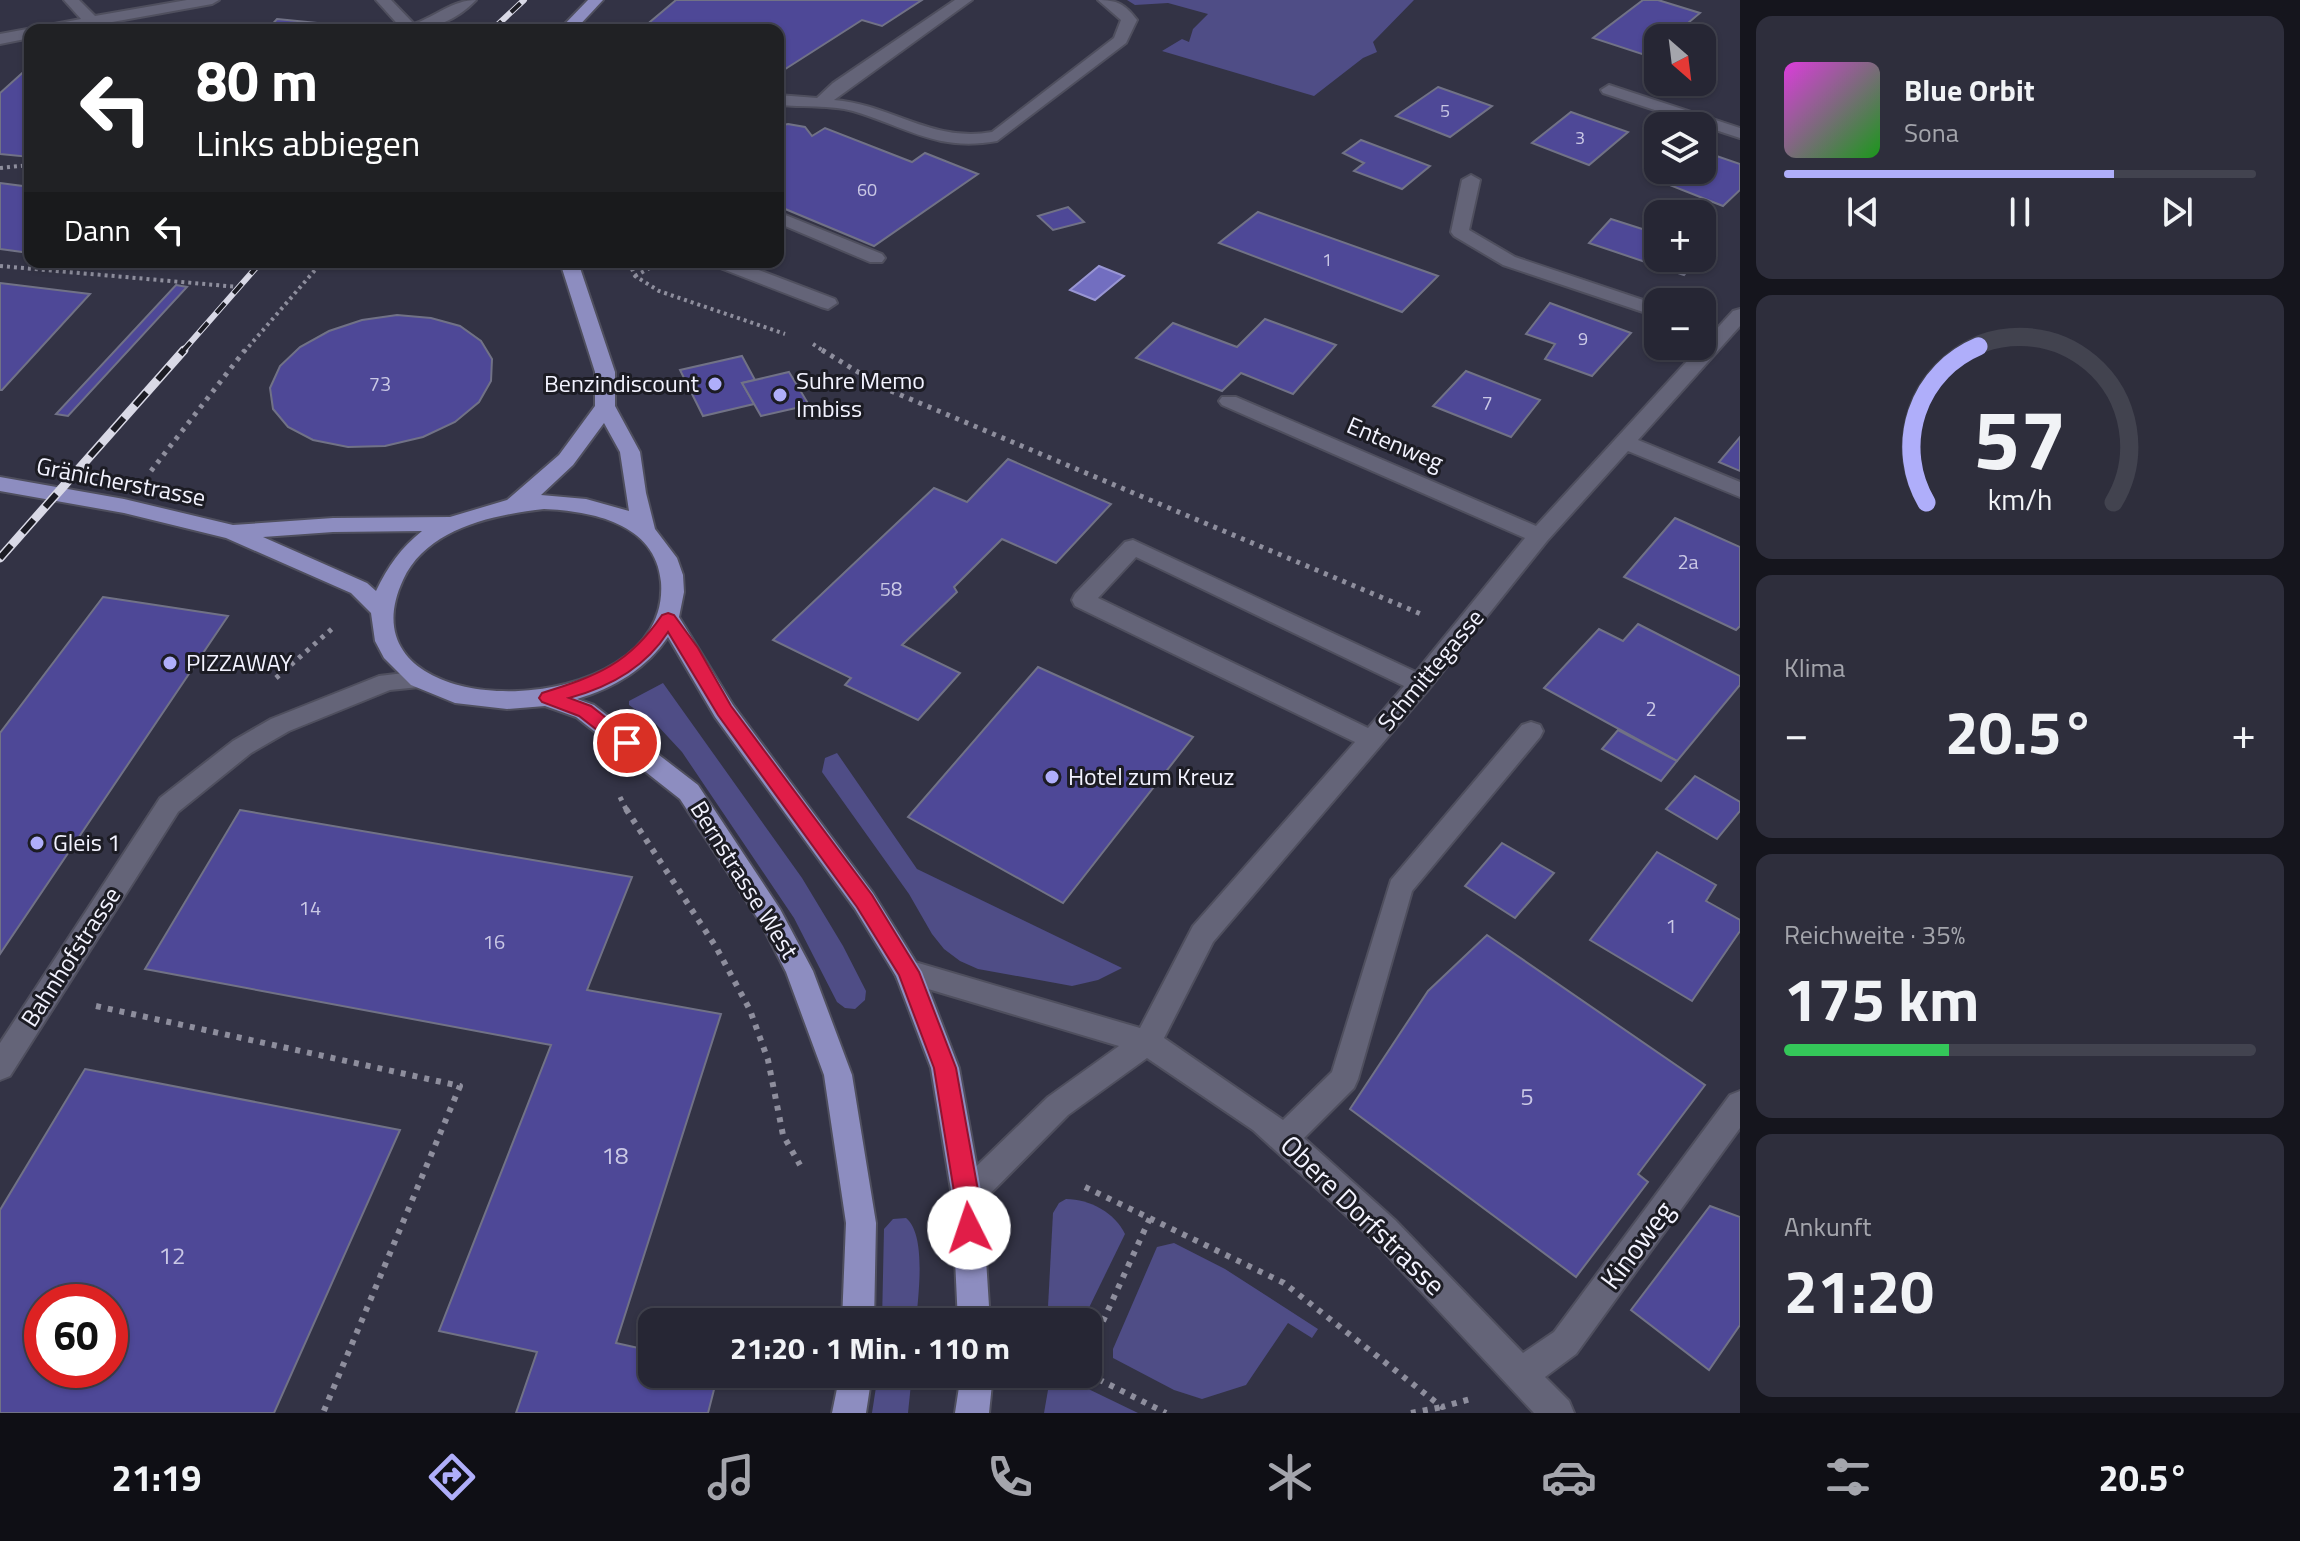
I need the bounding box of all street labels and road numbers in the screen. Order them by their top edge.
street label: Entenweg [1341,407,1449,480]
street label: Gränicherstrasse [34,447,209,515]
street label: Schmittegasse [1368,601,1492,738]
street label: Bernstrasse West [682,794,808,966]
street label: Bahnhofstrasse [11,879,129,1034]
street label: Obere Dorfstrasse [1271,1124,1456,1305]
street label: Kinoweg [1589,1191,1684,1298]

